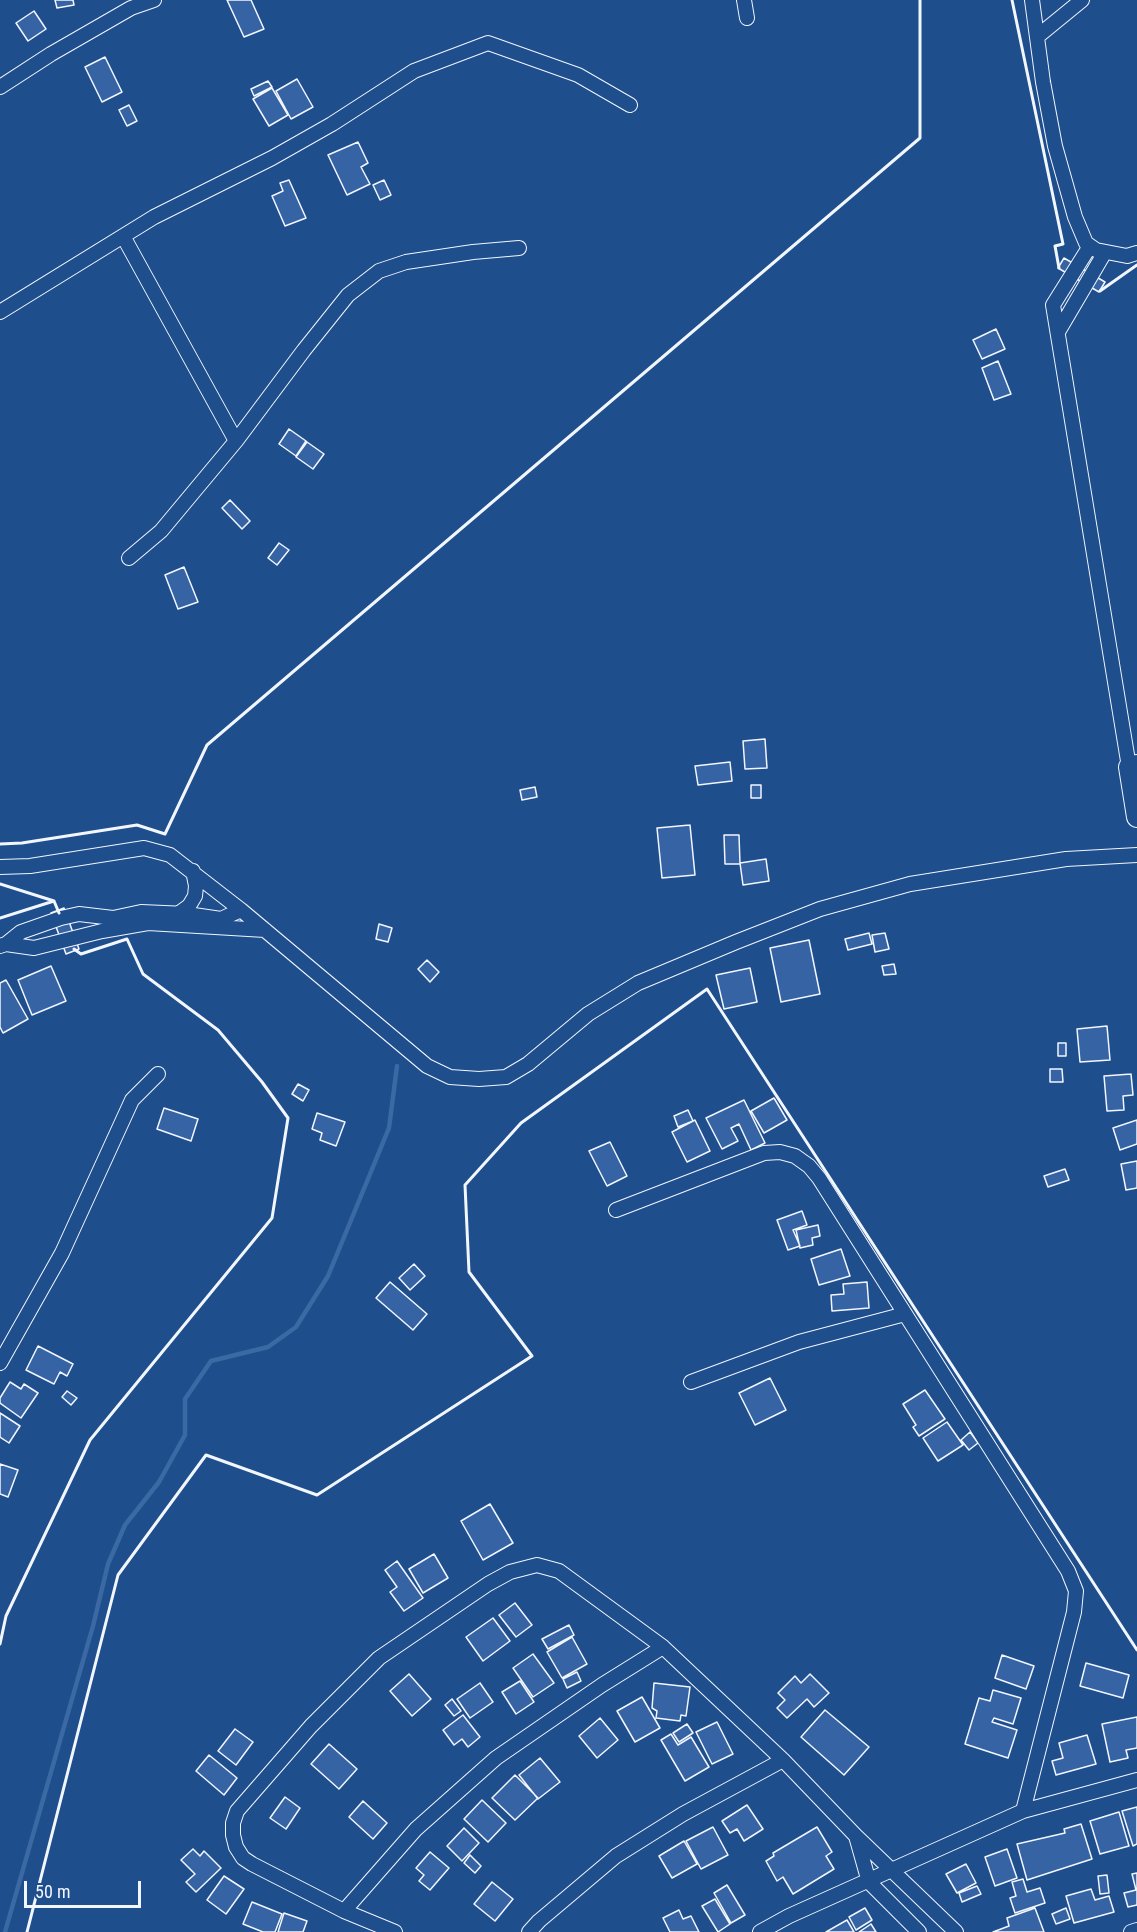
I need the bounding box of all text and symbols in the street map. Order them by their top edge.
scale bar [27,1869,144,1907]
text: 50 m [35,1881,70,1902]

